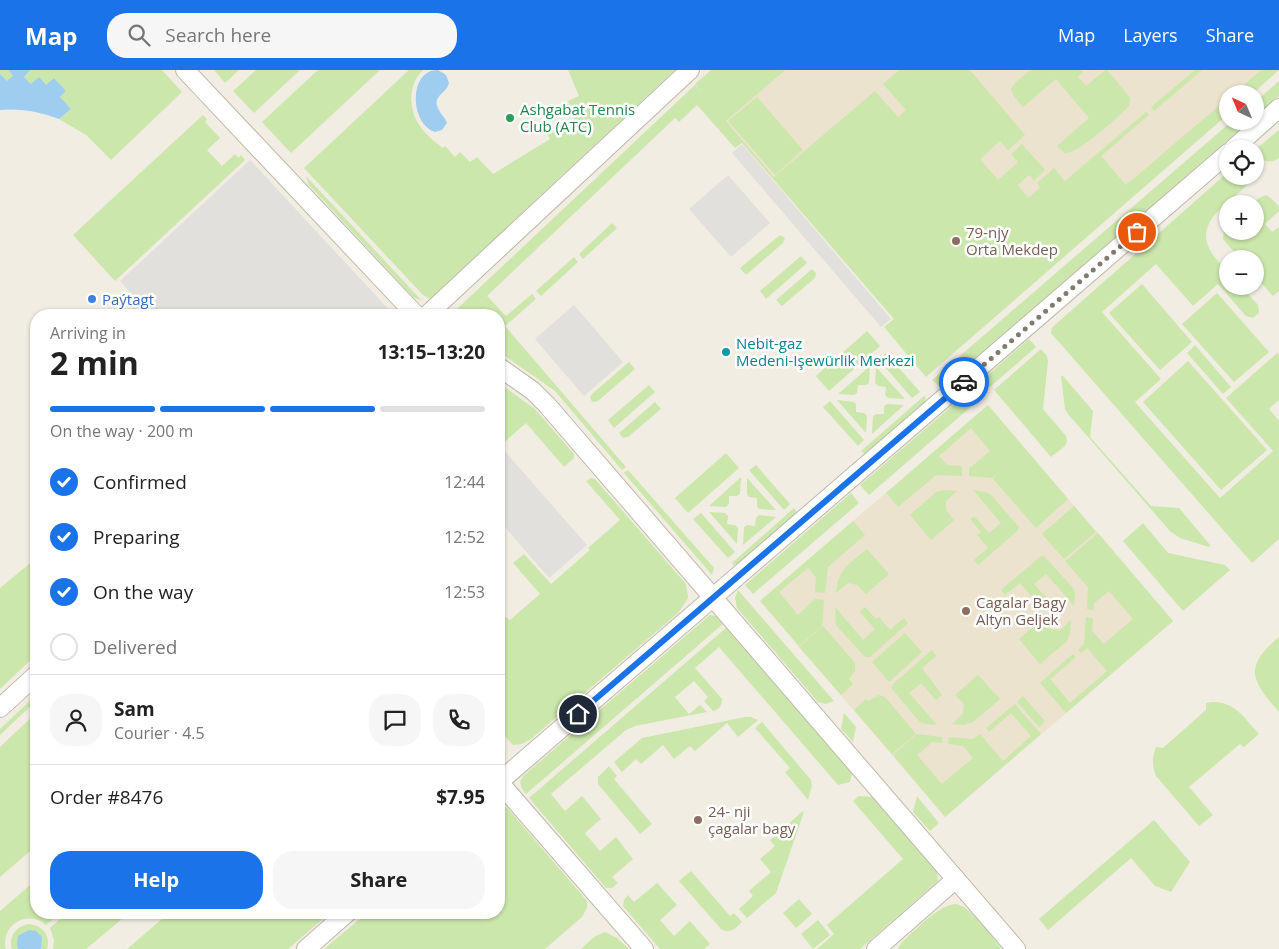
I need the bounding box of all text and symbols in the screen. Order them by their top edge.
search box [107,13,457,58]
text: Map [25,19,77,52]
icon: search [125,21,153,49]
text: Search here [165,22,271,48]
text: Map [1058,23,1095,47]
text: Layers [1123,23,1178,47]
text: Share [1206,23,1254,47]
north arrow [1219,85,1264,130]
map controls [1219,85,1264,295]
place label: Ashgabat Tennis Club (ATC) [520,99,635,136]
marker: Ashgabat Tennis Club (ATC) [504,112,516,124]
button: locate [1219,140,1264,185]
button: + [1219,195,1264,240]
pin [1116,211,1158,253]
icon: bag [1123,218,1151,246]
place label: 79-njy Orta Mekdep [966,222,1058,259]
marker: 79-njy Orta Mekdep [950,235,962,247]
button: − [1219,250,1264,295]
place label: Paýtagt [102,289,154,309]
marker: Paýtagt [86,293,98,305]
text: Arriving in [50,322,126,344]
place label: Nebit-gaz Medeni-Işewürlik Merkezi [736,333,915,370]
text: 13:15–13:20 [378,339,485,365]
text: 2 min [50,341,139,384]
marker: Nebit-gaz Medeni-Işewürlik Merkezi [720,346,732,358]
courier [939,357,989,407]
icon: car [950,368,978,396]
text: On the way · 200 m [50,420,193,442]
icon: check [50,468,78,496]
text: Confirmed [93,469,187,495]
text: 12:44 [444,471,485,493]
icon: check [50,523,78,551]
text: Preparing [93,524,180,550]
text: 12:52 [444,526,485,548]
icon: check [50,578,78,606]
text: On the way [93,579,193,605]
text: 12:53 [444,581,485,603]
place label: Cagalar Bagy Altyn Geljek [976,592,1067,629]
marker: Cagalar Bagy Altyn Geljek [960,605,972,617]
text: Delivered [93,634,177,660]
pin [557,693,599,735]
button: person [50,694,102,746]
button: chat [369,694,421,746]
button: phone [433,694,485,746]
text: Sam [114,696,155,722]
icon: home [564,700,592,728]
text: Courier · 4.5 [114,722,205,744]
text: Order #8476 [50,784,163,810]
text: $7.95 [436,784,485,810]
place label: 24- nji çagalar bagy [708,801,796,838]
marker: 24- nji çagalar bagy [692,814,704,826]
button: Help [50,851,263,909]
button: Share [273,851,485,909]

